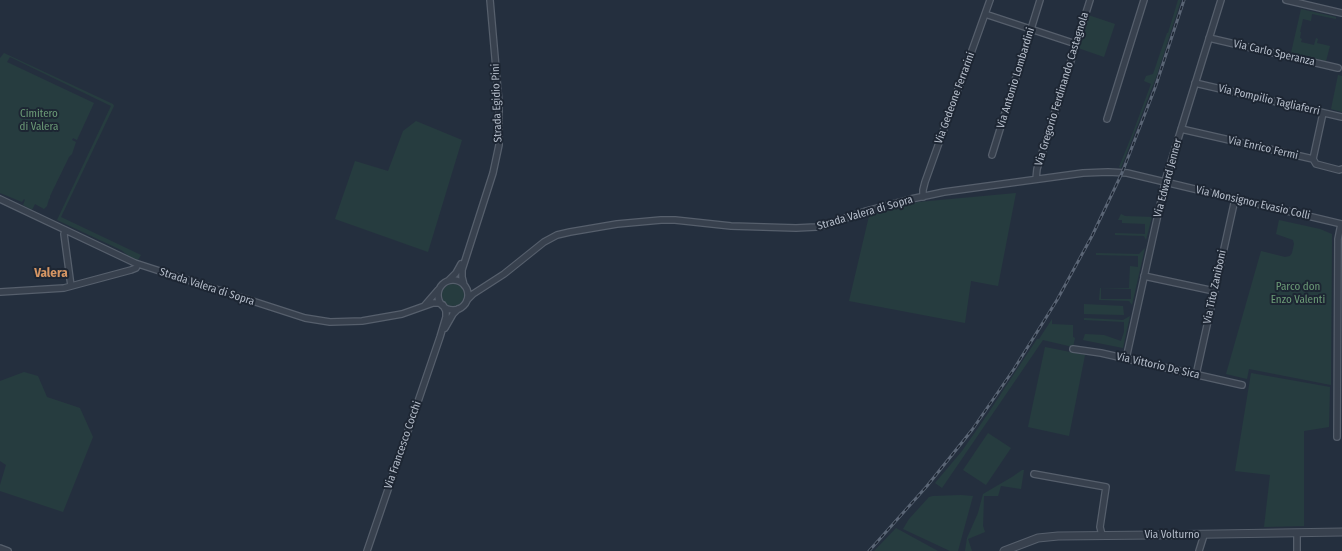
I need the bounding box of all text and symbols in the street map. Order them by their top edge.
street label: Via Gregorio Ferdinando Castagnola [1032,11,1092,167]
street label: Via Antonio Lombardini [994,26,1038,130]
street label: Via Carlo Speranza [1232,37,1316,69]
street label: Via Gedeone Ferrarini [932,50,978,146]
street label: Strada Egidio Pini [489,63,505,143]
street label: Via Pompilio Tagliaferri [1217,82,1321,118]
park label: Cimitero di Valera [20,107,58,133]
street label: Via Enrico Fermi [1227,134,1299,162]
street label: Via Edward Jenner [1151,137,1185,219]
street label: Via Monsignor Evasio Colli [1195,183,1311,223]
street label: Strada Valera di Sopra [815,193,915,233]
street label: Via Tito Zaniboni [1201,249,1229,325]
district label: Valera [34,265,68,281]
street label: Strada Valera di Sopra [158,265,256,309]
park label: Parco don Enzo Valenti [1271,280,1325,306]
street label: Via Vittorio De Sica [1115,350,1201,382]
street label: Via Francesco Cocchi [382,399,424,491]
street label: Via Volturno [1144,528,1200,542]

